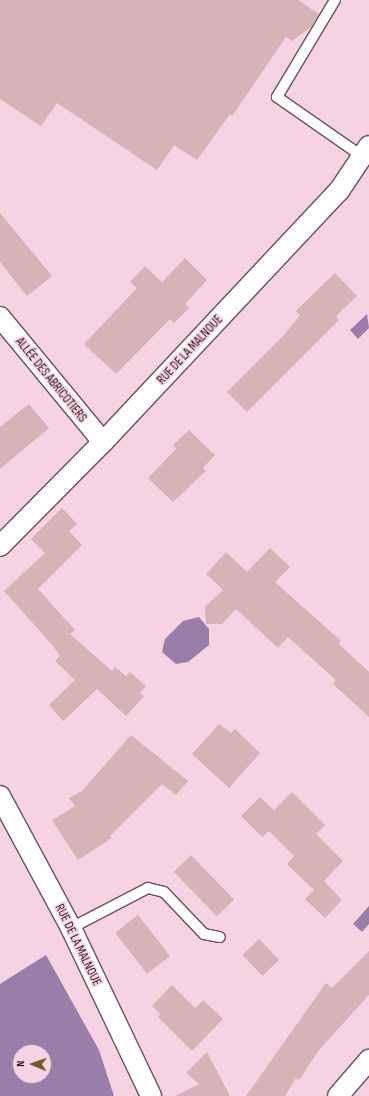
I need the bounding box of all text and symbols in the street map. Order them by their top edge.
street label: RUE DE LA MALNOUE [154,312,226,388]
street label: ALLÉE DES ABRICOTIERS [12,334,90,426]
street label: RUE DE LA MALNOUE [51,902,105,988]
north arrow [12,1044,52,1084]
text: N [14,1060,27,1067]

